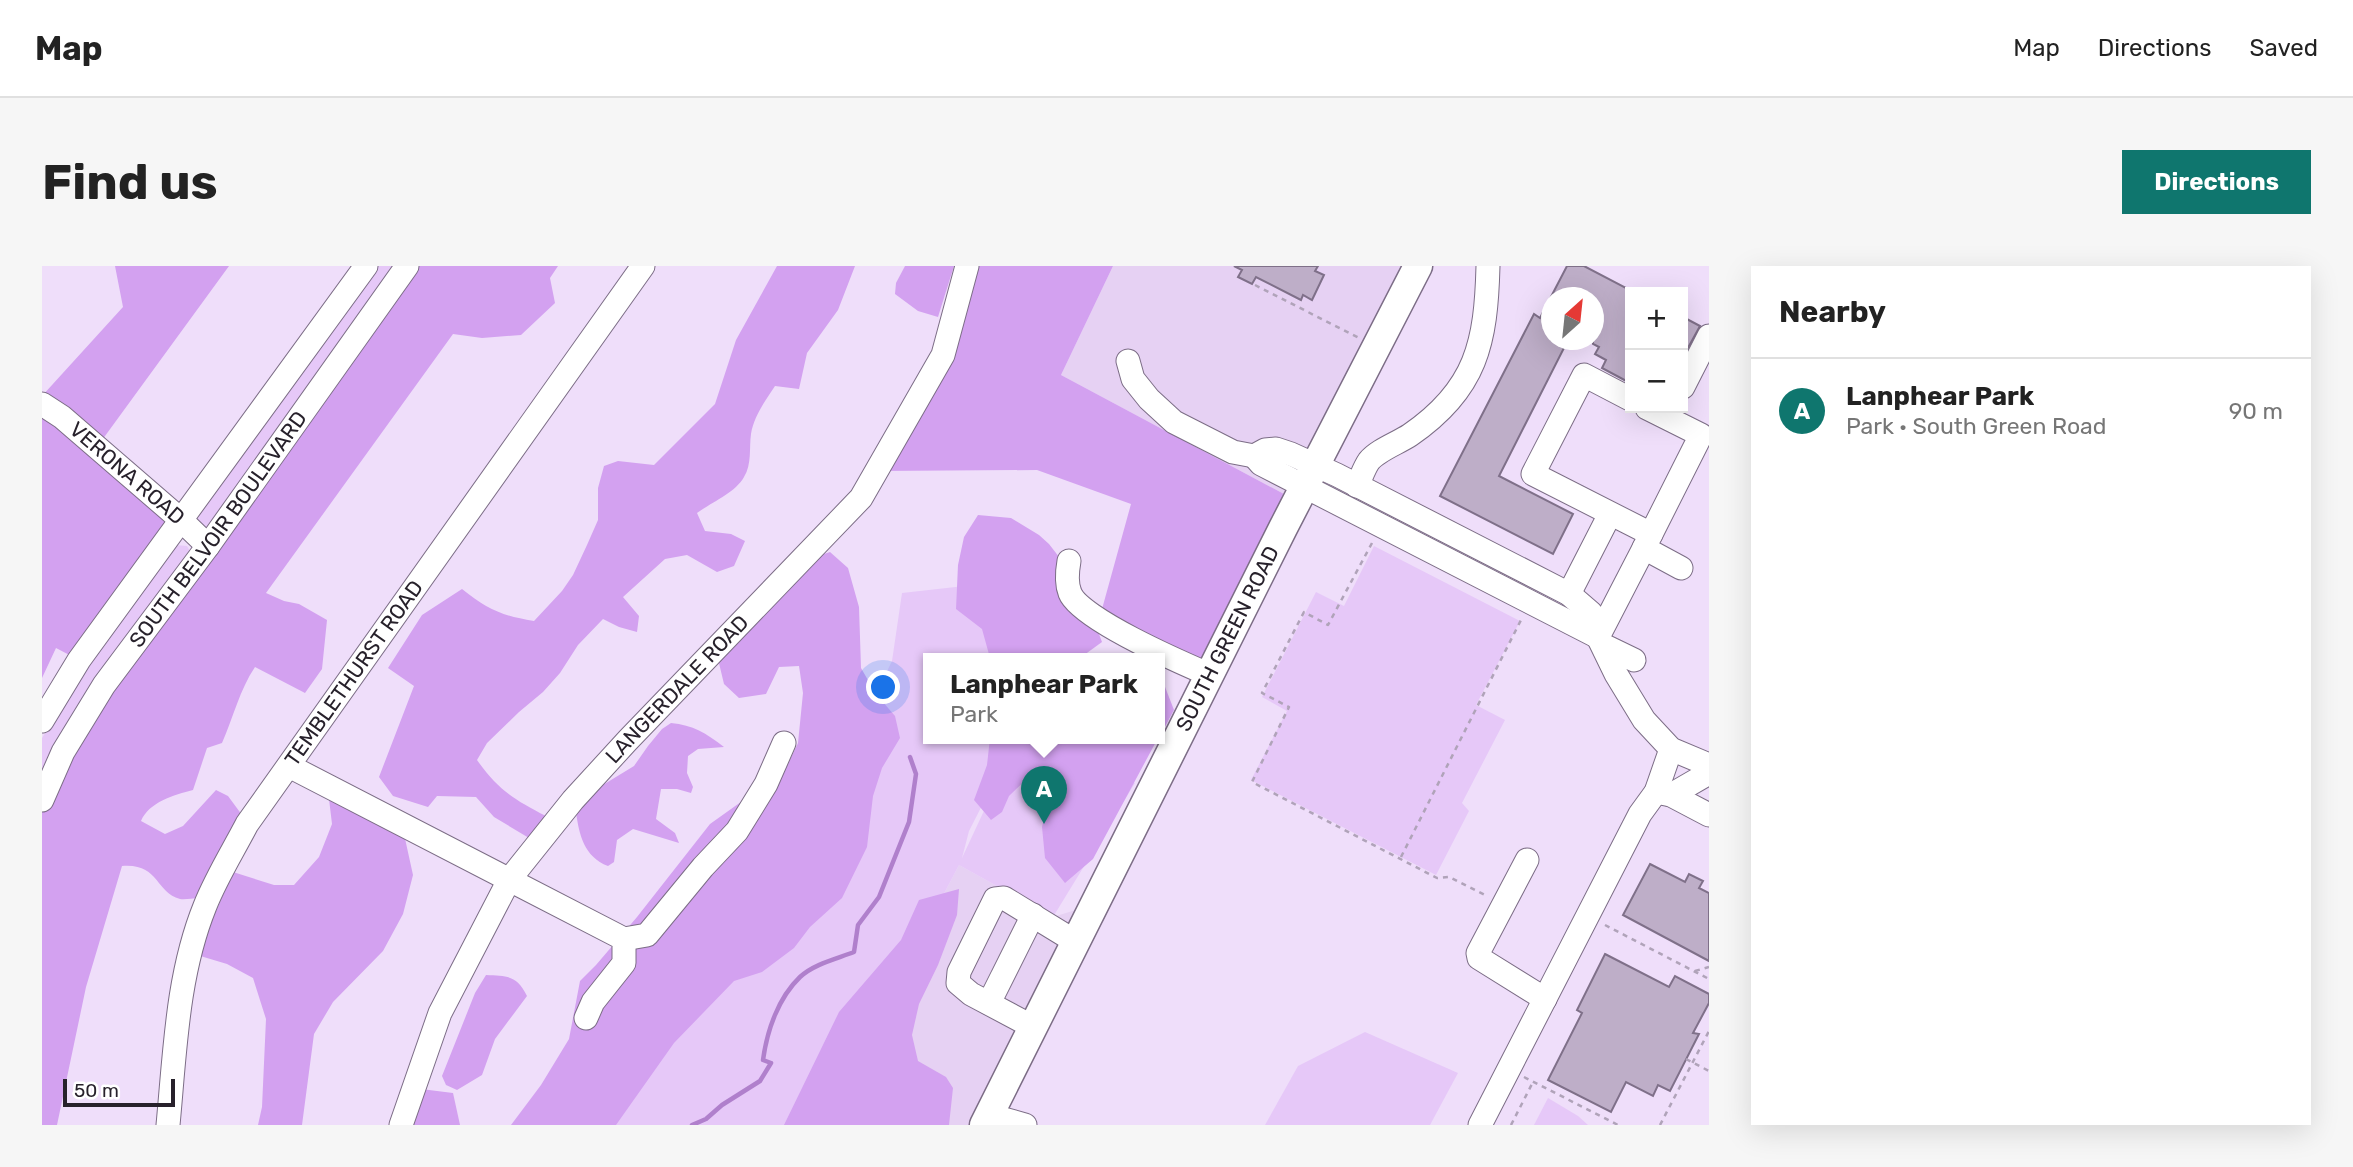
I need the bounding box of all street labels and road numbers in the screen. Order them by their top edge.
street label: SOUTH BELVOIR BOULEVARD [124,406,312,652]
street label: VERONA ROAD [65,416,190,530]
street label: SOUTH GREEN ROAD [1170,542,1284,735]
street label: TEMBLETHURST ROAD [279,575,428,771]
street label: LANGERDALE ROAD [600,610,754,768]

